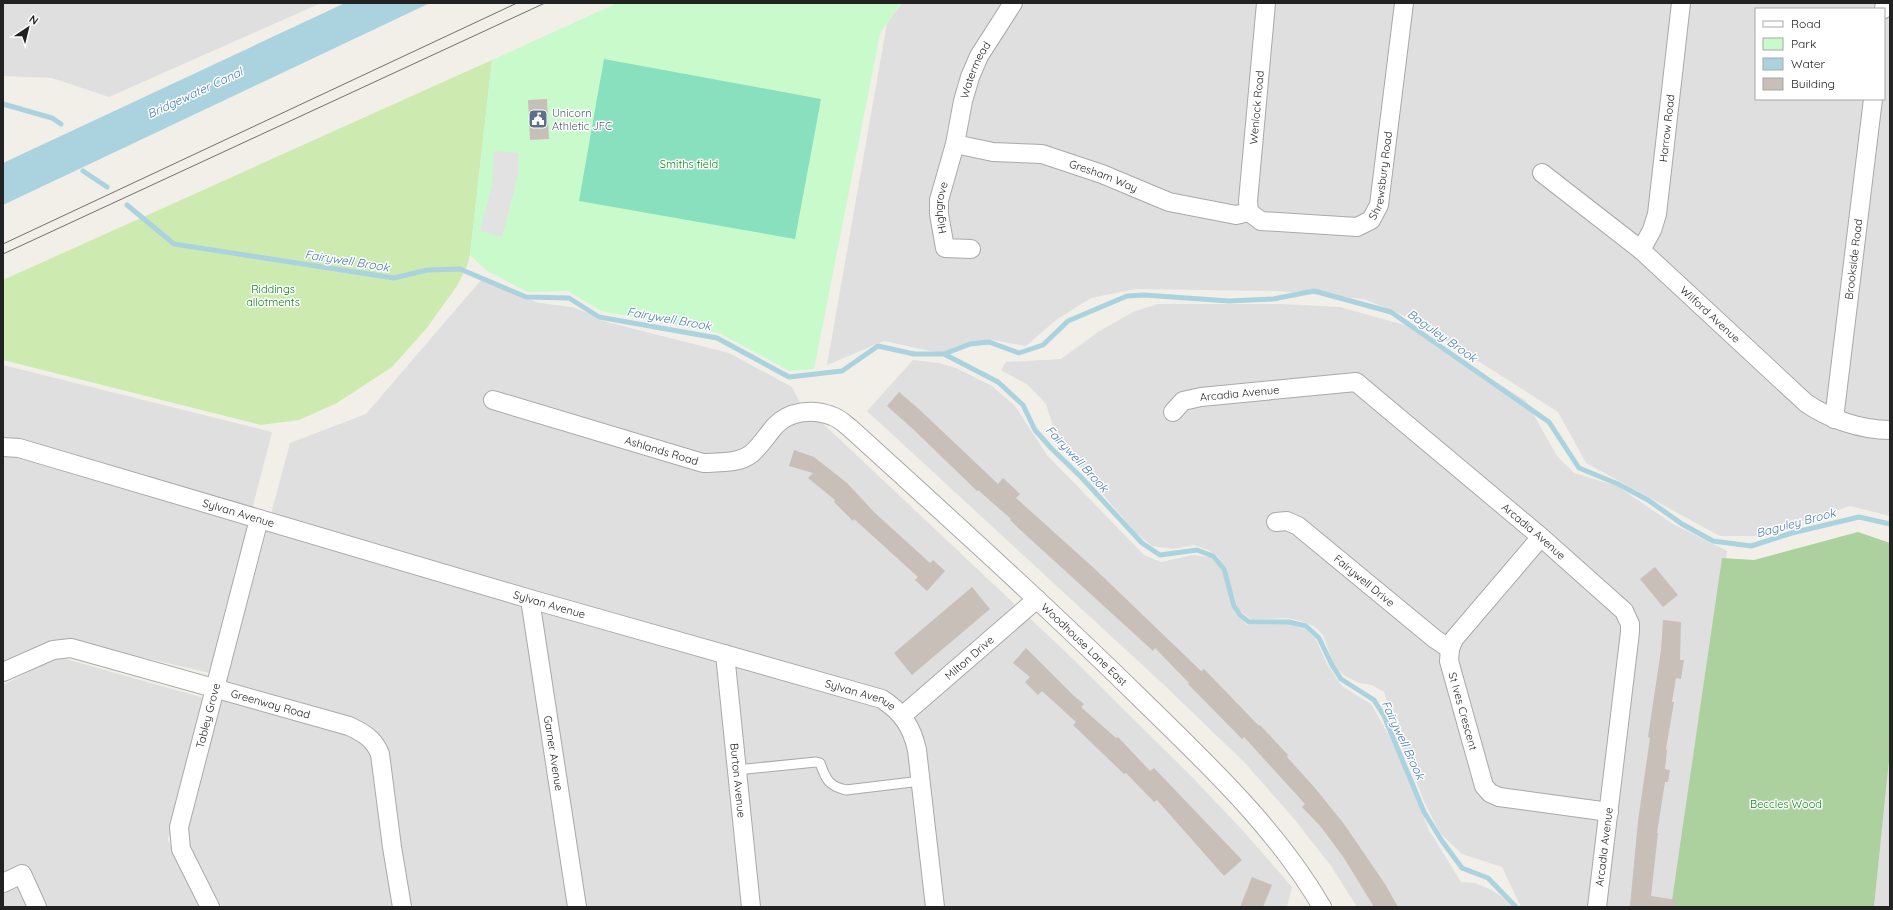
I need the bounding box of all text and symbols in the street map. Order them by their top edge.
north arrow [8,8,48,48]
legend [1755,8,1885,100]
text: N [26,12,41,28]
text: Road [1791,16,1821,31]
text: Park [1791,36,1816,51]
street label: Watermead [957,39,994,100]
text: Water [1791,56,1826,71]
water label: Bridgewater Canal [145,63,246,121]
street label: Wenlock Road [1246,70,1267,145]
text: Building [1791,76,1835,91]
street label: Harrow Road [1656,94,1678,163]
place label: Unicorn Athletic JFC [552,106,612,133]
public building icon: Unicorn Athletic JFC [527,108,549,130]
street label: Shrewsbury Road [1365,131,1395,222]
street label: Gresham Way [1067,156,1140,195]
park label: Smiths field [660,157,718,171]
street label: Highgrove [932,180,951,235]
street label: Brookside Road [1842,218,1865,300]
water label: Fairywell Brook [304,246,392,275]
park label: Riddings allotments [246,282,300,309]
street label: Wilford Avenue [1677,283,1743,346]
water label: Fairywell Brook [626,304,714,334]
water label: Baguley Brook [1404,306,1481,366]
street label: Arcadia Avenue [1199,382,1280,404]
water label: Fairywell Brook [1043,422,1113,496]
street label: Ashlands Road [623,433,700,468]
street label: Sylvan Avenue [201,496,276,530]
street label: Arcadia Avenue [1499,500,1568,563]
water label: Baguley Brook [1754,504,1839,540]
street label: Fairywell Drive [1331,551,1397,610]
street label: Sylvan Avenue [512,587,587,621]
street label: Woodhouse Lane East [1038,600,1131,689]
street label: Milton Drive [942,633,997,683]
street label: St Ives Crescent [1445,671,1481,752]
street label: Sylvan Avenue [823,676,899,714]
street label: Tabley Grove [193,681,223,750]
street label: Greenway Road [229,686,312,722]
water label: Fairywell Brook [1379,698,1429,783]
street label: Garner Avenue [541,714,566,792]
street label: Burton Avenue [727,742,749,818]
park label: Beccles Wood [1750,797,1822,811]
street label: Arcadia Avenue [1592,807,1616,887]

